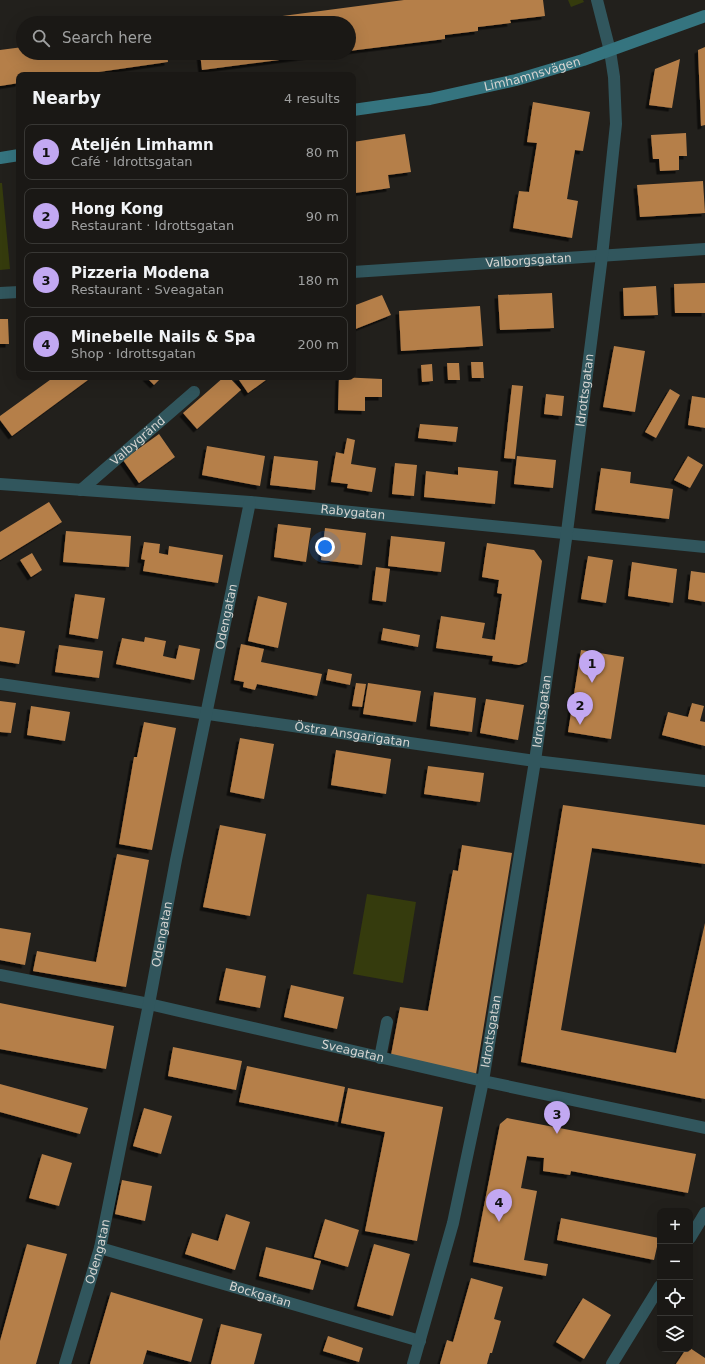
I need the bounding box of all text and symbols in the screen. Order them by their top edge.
search box [16,16,356,60]
icon: search [30,27,52,49]
text: Search here [62,29,152,47]
street label: Limhamnsvägen [483,54,582,94]
text: Nearby [32,88,101,108]
text: 4 results [284,91,340,106]
text: Ateljén Limhamn [71,136,214,154]
text: 1 [41,145,51,160]
text: 80 m [306,145,339,160]
text: Café · Idrottsgatan [71,154,193,169]
text: Hong Kong [71,200,164,218]
text: 2 [41,209,51,224]
text: 90 m [306,209,339,224]
text: Restaurant · Idrottsgatan [71,218,234,233]
street label: Valborgsgatan [485,251,572,270]
text: Pizzeria Modena [71,264,210,282]
text: 3 [41,273,51,288]
text: 180 m [297,273,339,288]
text: Restaurant · Sveagatan [71,282,224,297]
text: Minebelle Nails & Spa [71,328,256,346]
text: 4 [41,337,51,352]
text: 200 m [297,337,339,352]
text: Shop · Idrottsgatan [71,346,196,361]
street label: Idrottsgatan [573,353,597,428]
street label: Valbygränd [107,413,168,468]
street label: Rabygatan [320,502,386,522]
your location [315,537,335,557]
street label: Odengatan [213,583,240,651]
pin: 1 [579,650,605,683]
street label: Idrottsgatan [530,674,554,749]
pin: 2 [567,692,593,725]
street label: Östra Ansgarigatan [294,718,411,750]
street label: Odengatan [149,900,175,968]
street label: Idrottsgatan [478,994,504,1069]
street label: Sveagatan [320,1037,386,1065]
pin: 3 [544,1101,570,1134]
pin: 4 [486,1189,512,1222]
map controls [657,1208,693,1352]
button: + [657,1208,693,1244]
street label: Odengatan [82,1218,113,1286]
button: − [657,1244,693,1280]
street label: Bockgatan [228,1279,293,1310]
button: locate [657,1280,693,1316]
button: layers [657,1316,693,1352]

